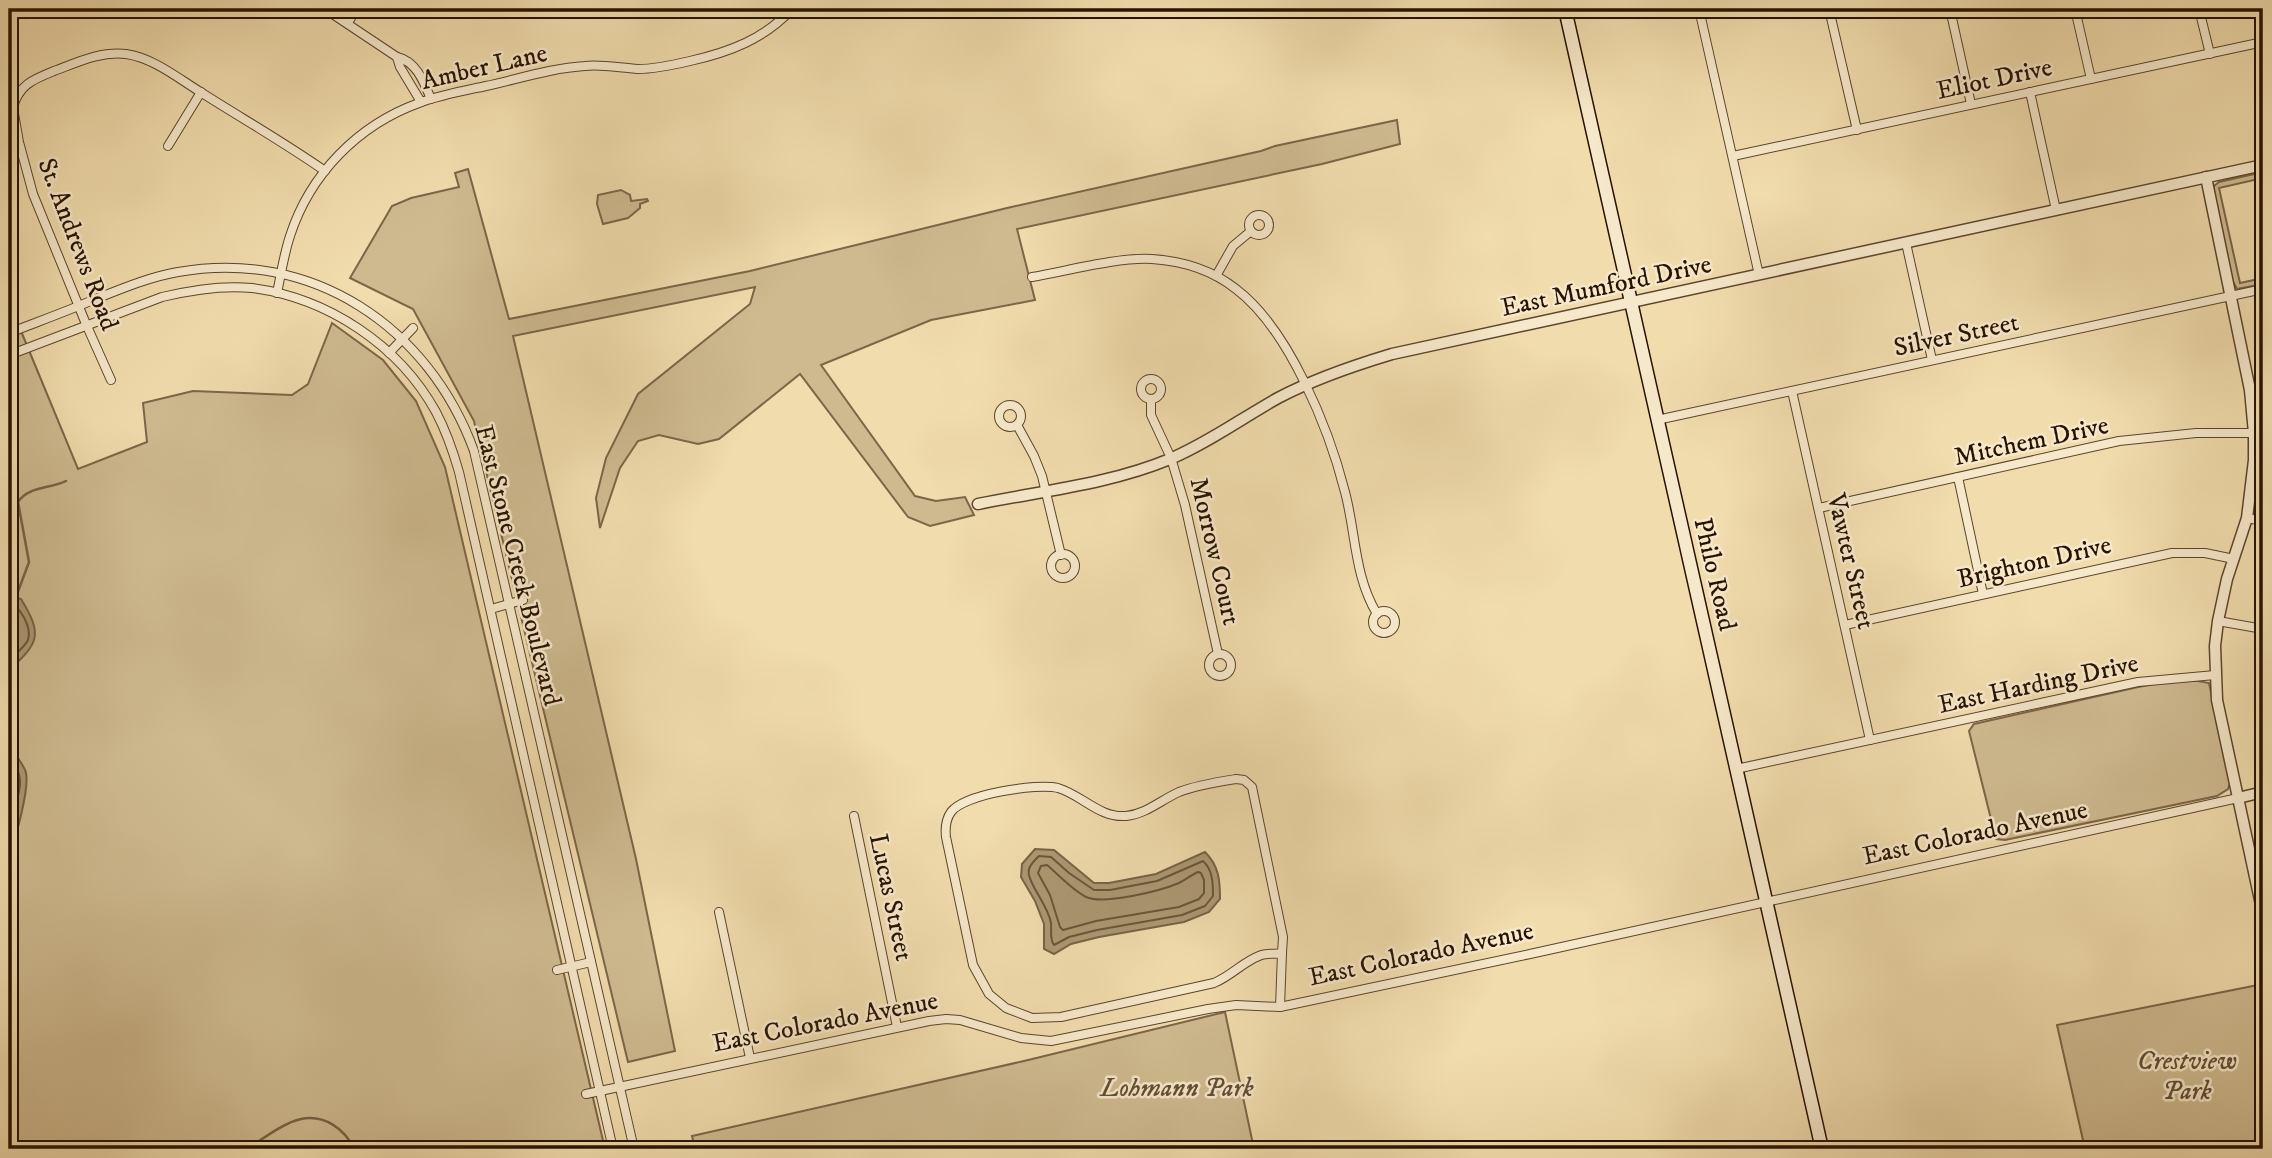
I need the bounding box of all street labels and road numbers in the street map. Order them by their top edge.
street label: Amber Lane [418,37,551,98]
street label: Eliot Drive [1933,51,2055,108]
street label: St. Andrews Road [30,154,126,335]
street label: East Mumford Drive [1498,248,1715,325]
street label: Silver Street [1891,306,2022,365]
street label: Mitchem Drive [1951,409,2112,474]
street label: East Stone Creek Boulevard [467,421,568,709]
street label: Morrow Court [1182,474,1248,628]
street label: Vawter Street [1819,489,1882,632]
street label: Philo Road [1686,514,1744,634]
street label: Brighton Drive [1954,529,2114,596]
street label: East Harding Drive [1935,647,2141,722]
street label: East Colorado Avenue [1860,794,2091,873]
street label: Lucas Street [861,831,920,964]
street label: East Colorado Avenue [1306,915,1537,994]
street label: East Colorado Avenue [710,984,941,1061]

